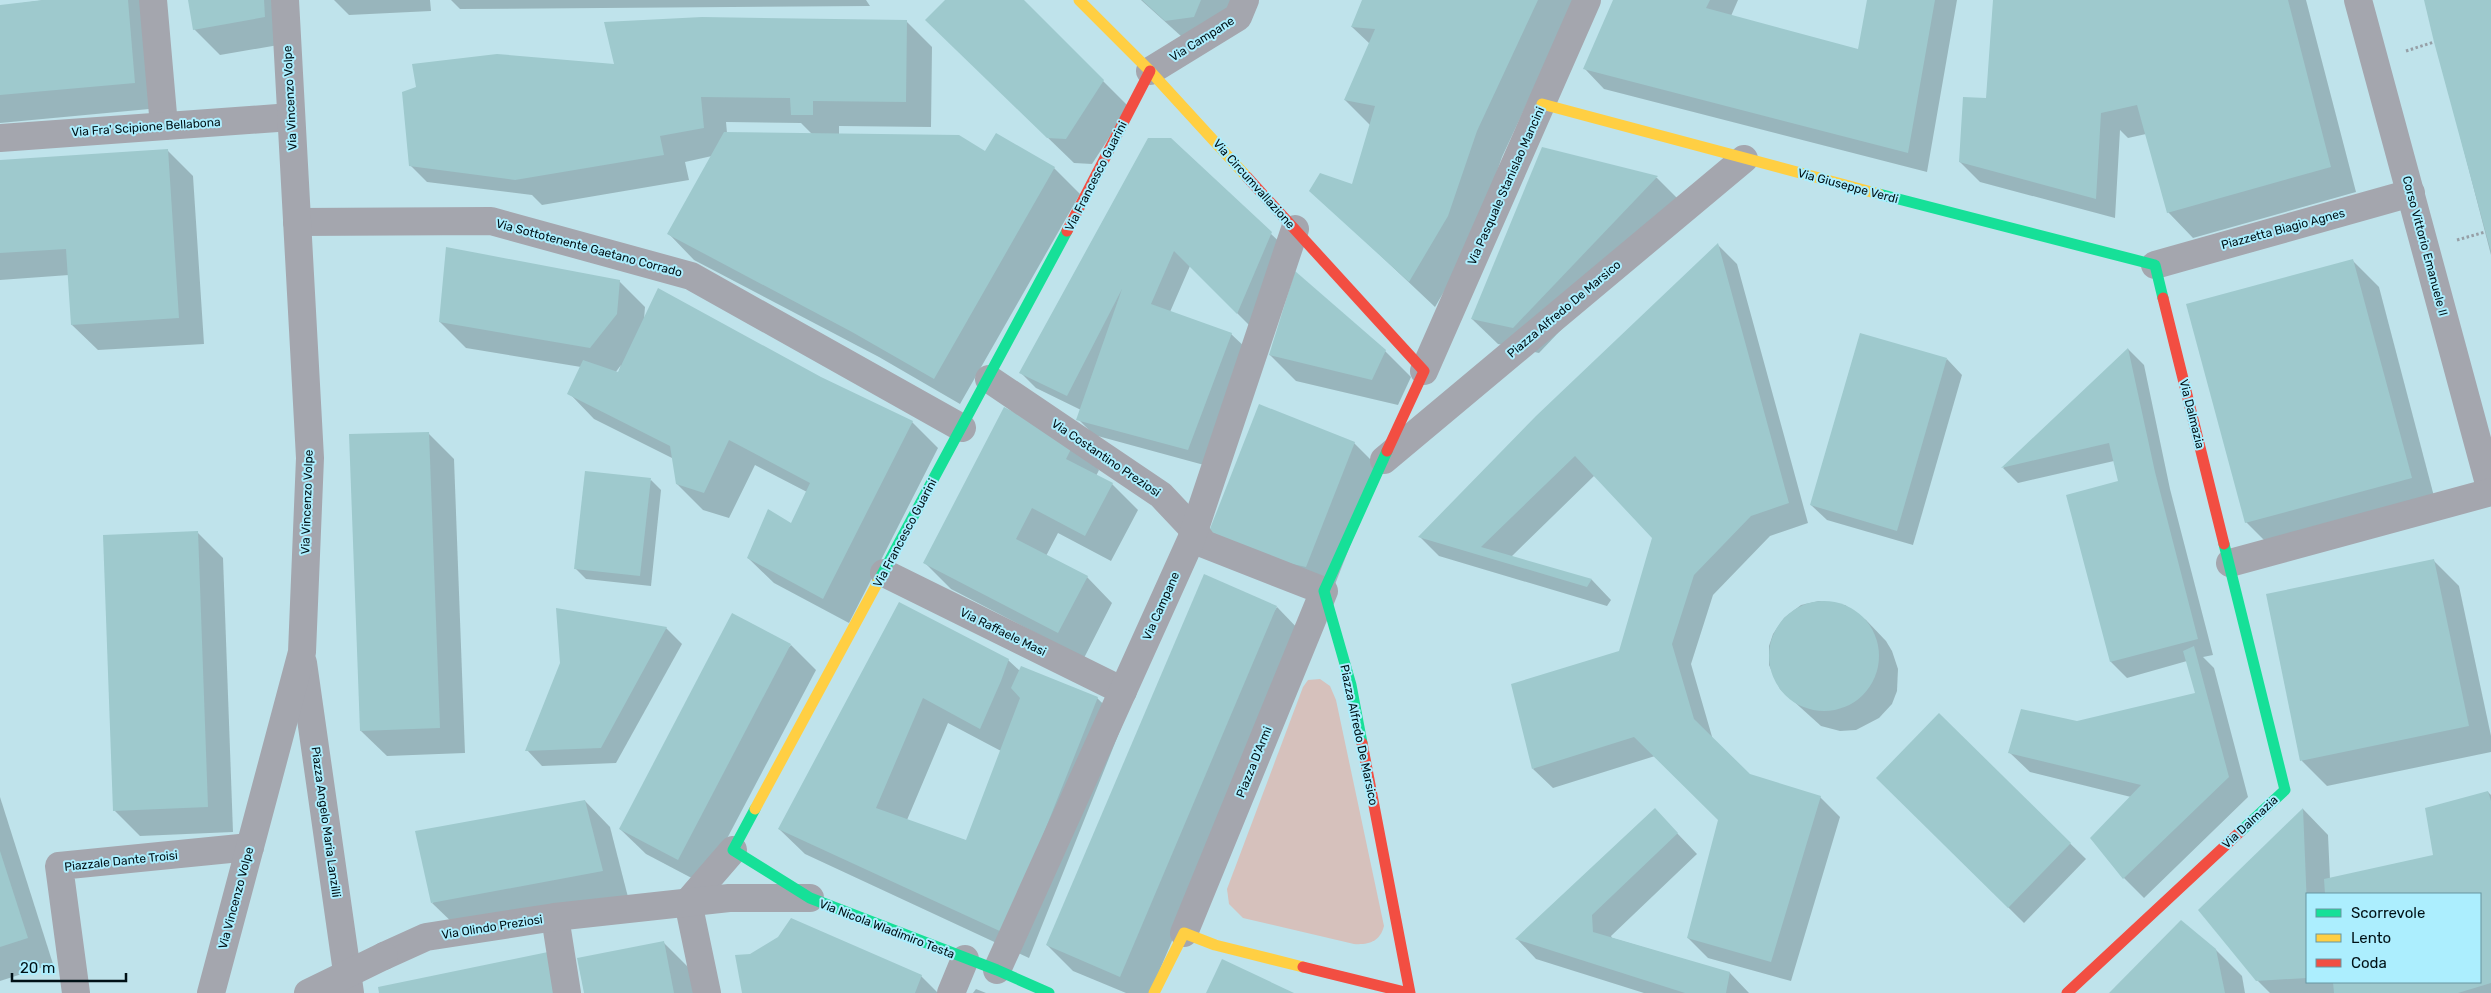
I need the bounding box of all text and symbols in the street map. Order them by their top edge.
street label: Via Campane [1167,13,1237,64]
street label: Via Vincenzo Volpe [280,45,300,151]
street label: Via Pasquale Stanislao Mancini [1465,105,1547,267]
street label: Via Fra' Scipione Bellabona [71,115,221,139]
street label: Via Francesco Guarini [1062,119,1130,233]
street label: Via Circumvallazione [1210,136,1298,232]
street label: Via Giuseppe Verdi [1796,166,1900,206]
street label: Corso Vittorio Emanuele II [2400,175,2450,317]
street label: Piazzetta Biagio Agnes [2220,206,2346,252]
street label: Via Sottotenente Gaetano Corrado [494,216,684,280]
street label: Piazza Alfredo De Marsico [1505,257,1624,361]
street label: Via Dalmazia [2177,378,2207,450]
street label: Via Costantino Preziosi [1049,416,1163,500]
street label: Via Vincenzo Volpe [298,449,316,555]
street label: Via Francesco Guarini [870,476,940,590]
street label: Via Campane [1140,569,1182,642]
street label: Via Raffaele Masi [958,605,1048,659]
street label: Piazza Alfredo De Marsico [1337,663,1381,807]
street label: Piazza D'Armi [1233,724,1275,800]
street label: Piazza Angelo Maria Lanzilli [308,746,344,898]
street label: Via Dalmazia [2219,793,2281,851]
street label: Via Vincenzo Volpe [216,845,256,951]
street label: Piazzale Dante Troisi [64,848,179,874]
legend [2306,893,2481,983]
street label: Via Nicola Wladimiro Testa [817,897,957,961]
text: Scorrevole [2351,904,2425,922]
street label: Via Olindo Preziosi [440,912,544,942]
text: Lento [2351,929,2391,947]
scale bar [12,950,126,982]
text: Coda [2351,954,2387,972]
text: 20 m [20,959,55,977]

